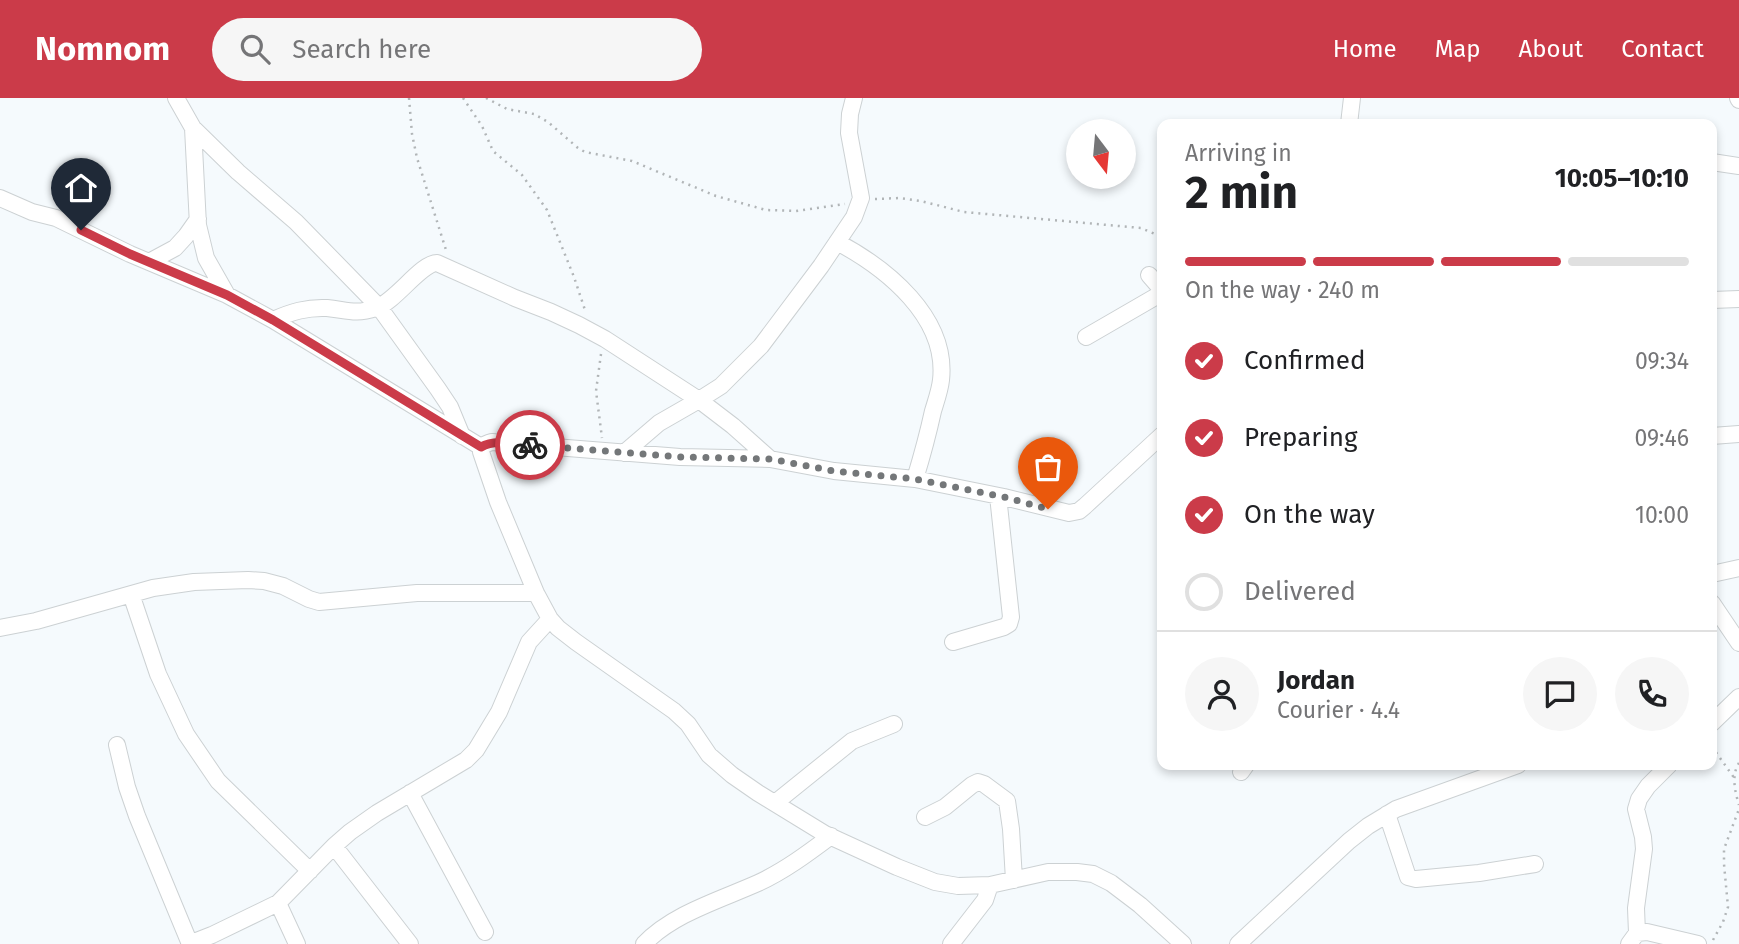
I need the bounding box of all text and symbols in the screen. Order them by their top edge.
search box [212,18,702,81]
text: Nomnom [35,29,170,69]
icon: search [236,30,274,68]
text: Search here [292,34,431,65]
text: Home [1333,35,1397,63]
text: Map [1435,35,1481,63]
text: About [1519,35,1583,63]
text: Contact [1621,35,1704,63]
north arrow [1066,119,1136,189]
map controls [1066,119,1136,189]
text: Arriving in [1185,139,1292,167]
pin [51,158,111,230]
text: 10:05–10:10 [1555,163,1689,194]
text: 2 min [1185,165,1298,220]
icon: home [62,169,100,207]
text: On the way · 240 m [1185,276,1380,304]
icon: check [1185,342,1223,380]
text: Confirmed [1244,345,1365,376]
text: 09:34 [1635,347,1689,375]
courier [495,410,565,480]
icon: check [1185,419,1223,457]
text: Preparing [1244,422,1357,453]
text: 09:46 [1634,424,1689,452]
icon: bike [511,426,549,464]
pin [1018,437,1078,509]
icon: bag [1029,448,1067,486]
icon: check [1185,496,1223,534]
text: On the way [1244,499,1375,530]
text: 10:00 [1635,501,1689,529]
text: Delivered [1244,576,1356,607]
button: person [1185,657,1259,731]
button: chat [1523,657,1597,731]
button: phone [1615,657,1689,731]
text: Jordan [1277,665,1355,696]
text: Courier · 4.4 [1277,696,1400,724]

